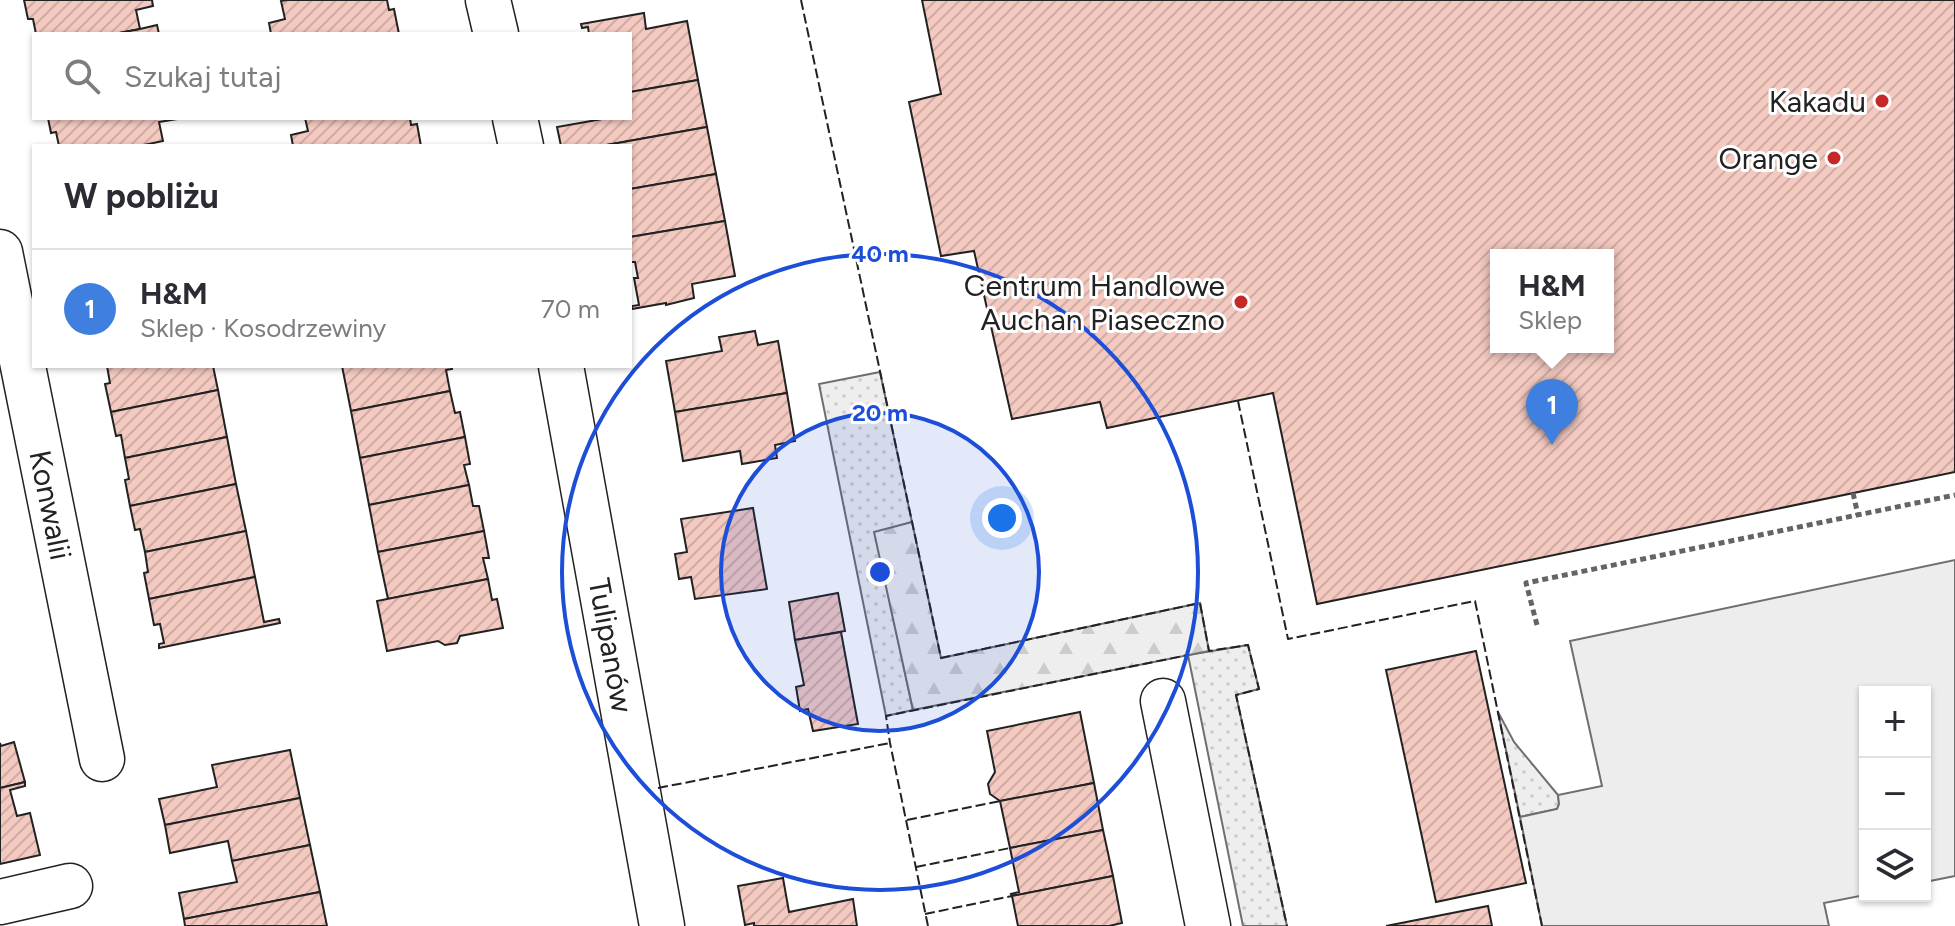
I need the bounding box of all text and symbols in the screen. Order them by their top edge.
search box [32,32,632,120]
icon: search [60,54,104,98]
text: Szukaj tutaj [124,58,282,95]
place label: Kakadu [1769,83,1866,120]
marker: Kakadu [1873,92,1891,110]
place label: Orange [1719,140,1818,177]
marker: Orange [1825,149,1843,167]
text: W pobliżu [64,176,219,217]
text: 40 m [851,239,909,268]
popup [1490,249,1614,353]
place label: Centrum Handlowe Auchan Piaseczno [964,267,1225,338]
text: H&M [1518,267,1586,304]
text: H&M [140,275,208,312]
text: 1 [85,293,95,325]
text: 70 m [541,293,600,325]
marker: Centrum Handlowe Auchan Piaseczno [1232,293,1250,311]
text: Sklep [1518,304,1582,336]
text: Sklep · Kosodrzewiny [140,312,386,344]
pin: 1 [1526,379,1578,445]
text: 20 m [852,398,908,427]
street label: Konwalii [22,447,80,563]
your location [982,498,1022,538]
centre of rings [866,558,894,586]
street label: Tulipanów [581,575,642,716]
map controls [1859,686,1931,902]
button: + [1859,686,1931,758]
button: − [1859,758,1931,830]
button: layers [1859,830,1931,902]

